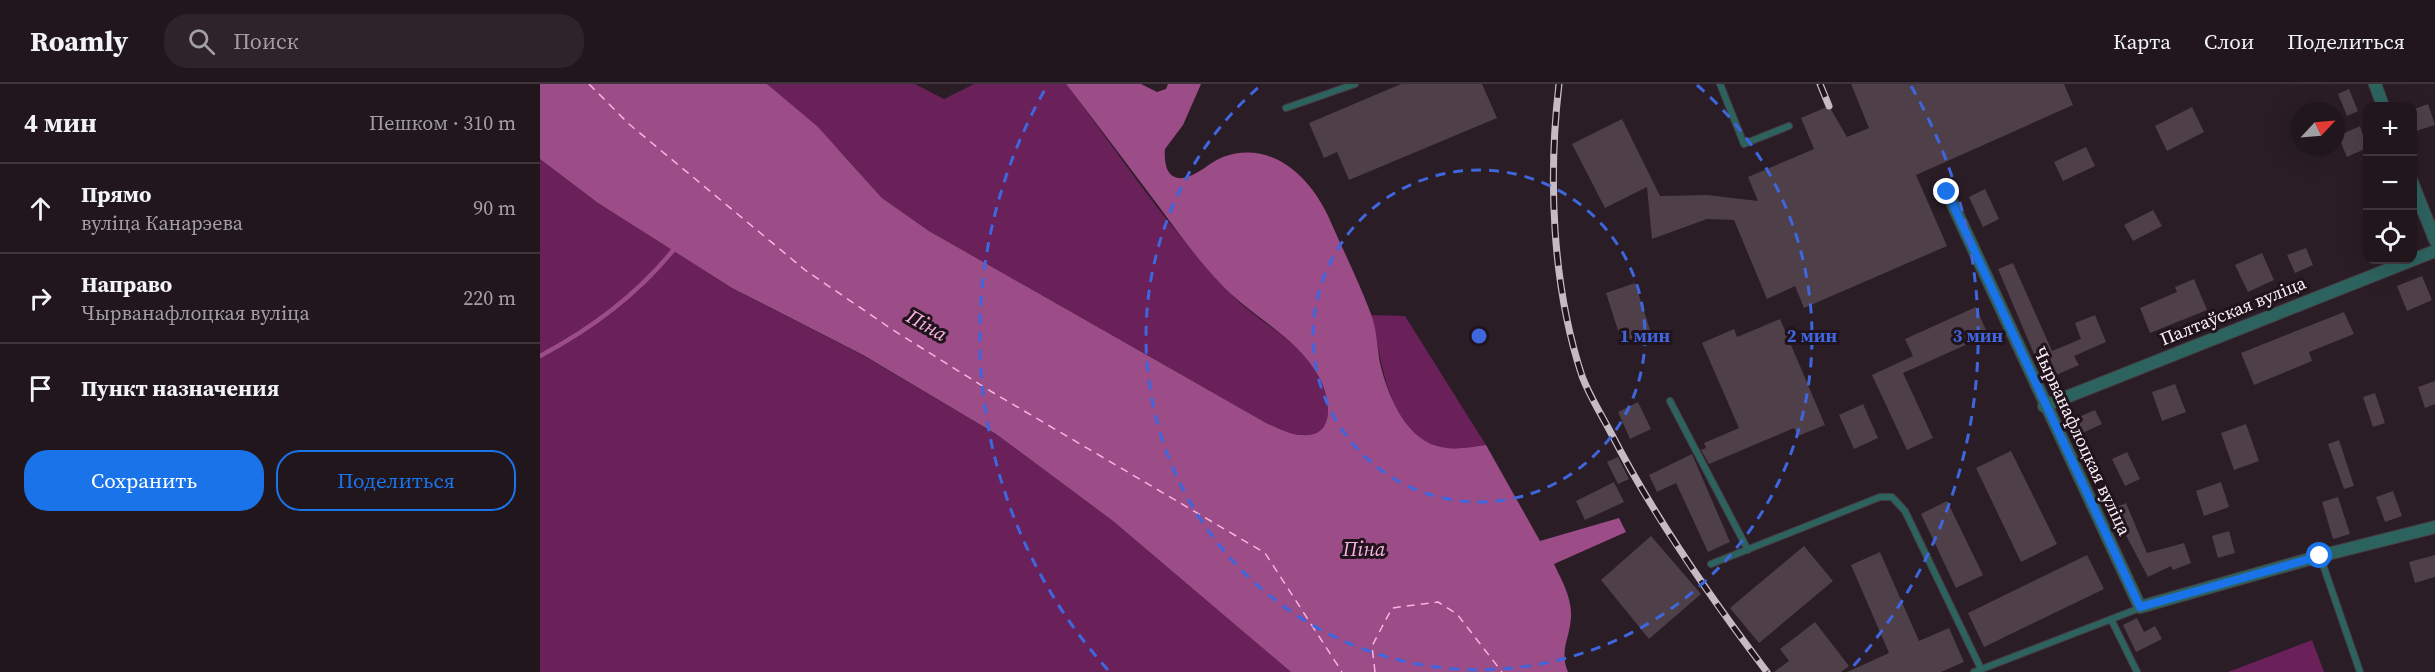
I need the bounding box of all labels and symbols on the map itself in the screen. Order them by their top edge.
north arrow [2291,102,2345,156]
route end [1933,178,1959,204]
street label: Палтаўская вуліца [2156,270,2310,351]
water label: Піна [901,302,953,348]
text: 1 мин [1620,323,1671,348]
text: 2 мин [1787,323,1838,348]
text: 3 мин [1953,323,2004,348]
centre of rings [1469,326,1489,346]
street label: Чырванафлоцкая вуліца [2028,342,2138,540]
water label: Піна [1342,535,1386,563]
route start [2306,542,2332,568]

